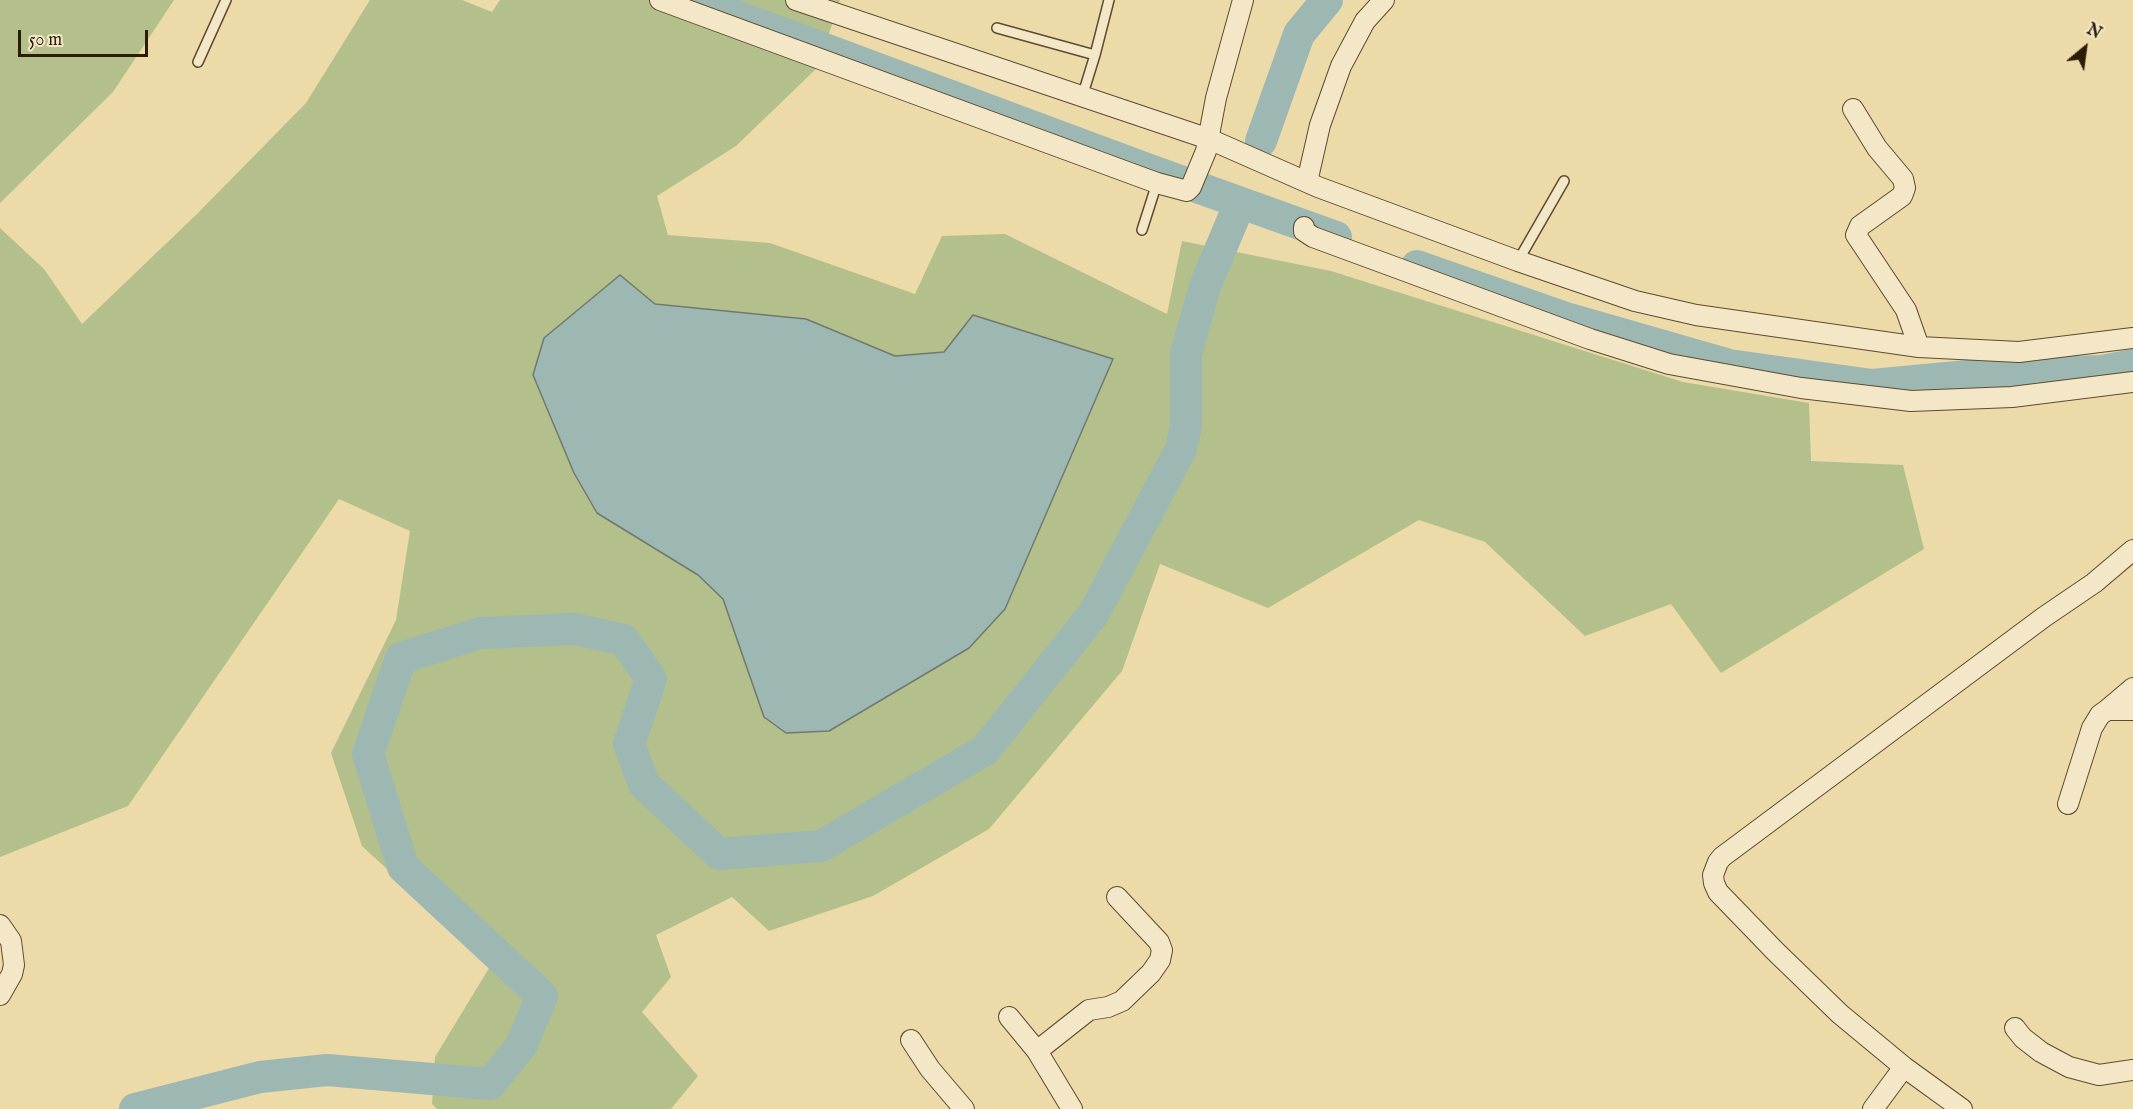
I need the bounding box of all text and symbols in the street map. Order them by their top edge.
scale bar [21,18,152,56]
north arrow [2055,18,2115,78]
text: N [2083,20,2105,44]
text: 50 m [29,29,62,52]

